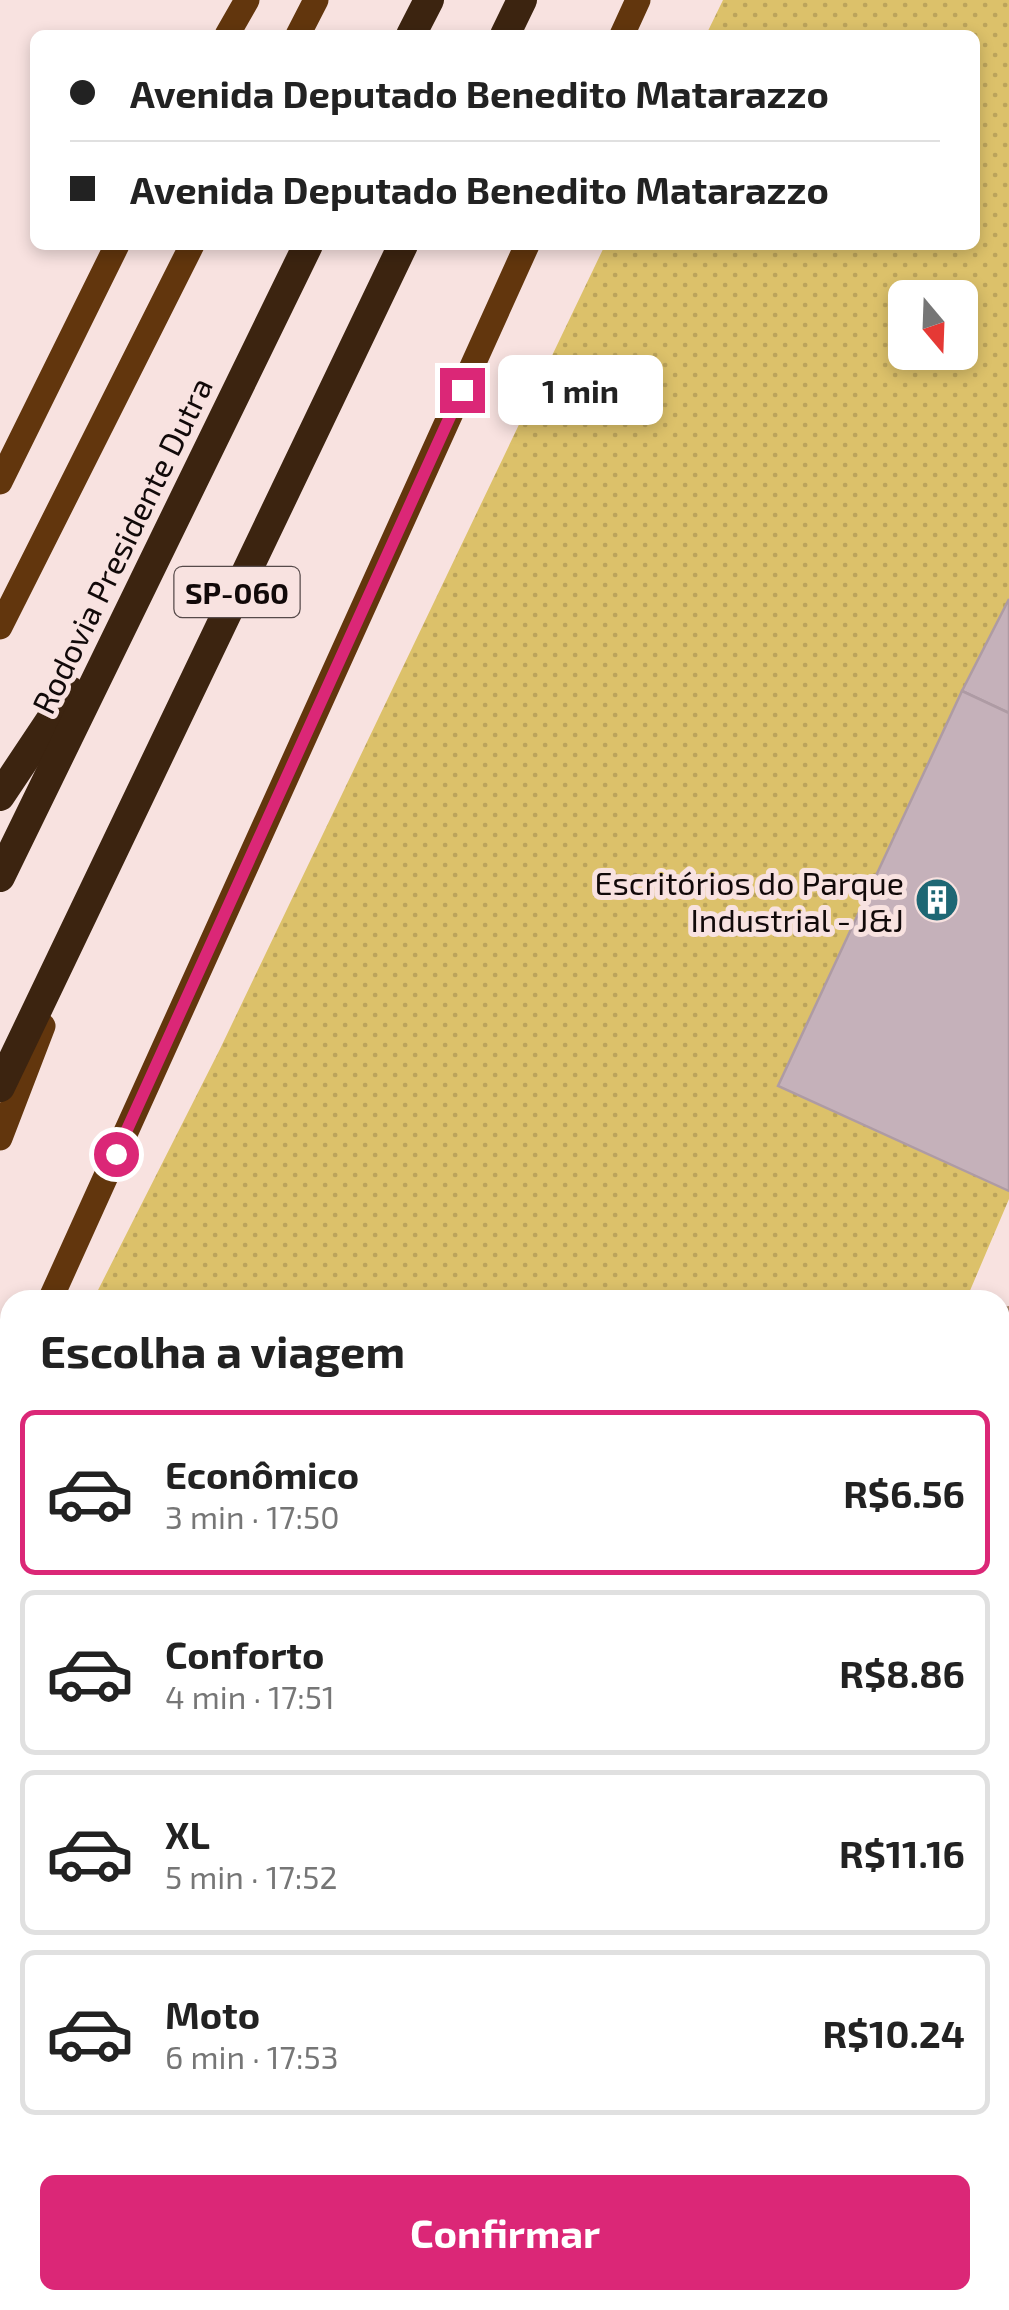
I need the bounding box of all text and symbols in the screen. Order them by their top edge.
text: Avenida Deputado Benedito Matarazzo [130,70,829,116]
text: Avenida Deputado Benedito Matarazzo [130,166,829,212]
north arrow [888,280,978,370]
map controls [888,280,978,370]
callout: 1 min [497,355,662,425]
route end [440,368,485,413]
street label: Rodovia Presidente Dutra [23,371,219,719]
text: 1 min [542,371,619,409]
road number: SP-060 [174,567,300,617]
place label: Escritórios do Parque Industrial - J&J [595,863,904,938]
building icon: Escritórios do Parque Industrial - J&J [914,877,960,923]
route start [94,1132,139,1177]
text: Escolha a viagem [40,1323,405,1377]
icon: car [45,1448,135,1538]
text: Econômico [165,1451,359,1497]
text: R$6.56 [843,1470,965,1516]
text: 3 min · 17:50 [165,1497,339,1535]
icon: car [45,1628,135,1718]
text: Conforto [165,1631,324,1677]
text: R$8.86 [839,1650,965,1696]
text: 4 min · 17:51 [165,1677,335,1715]
icon: car [45,1808,135,1898]
text: XL [165,1811,210,1857]
text: R$11.16 [839,1830,965,1876]
text: 5 min · 17:52 [165,1857,337,1895]
icon: car [45,1988,135,2078]
text: Moto [165,1991,260,2037]
text: R$10.24 [822,2010,965,2056]
text: 6 min · 17:53 [165,2037,338,2075]
button: Confirmar [40,2175,970,2290]

